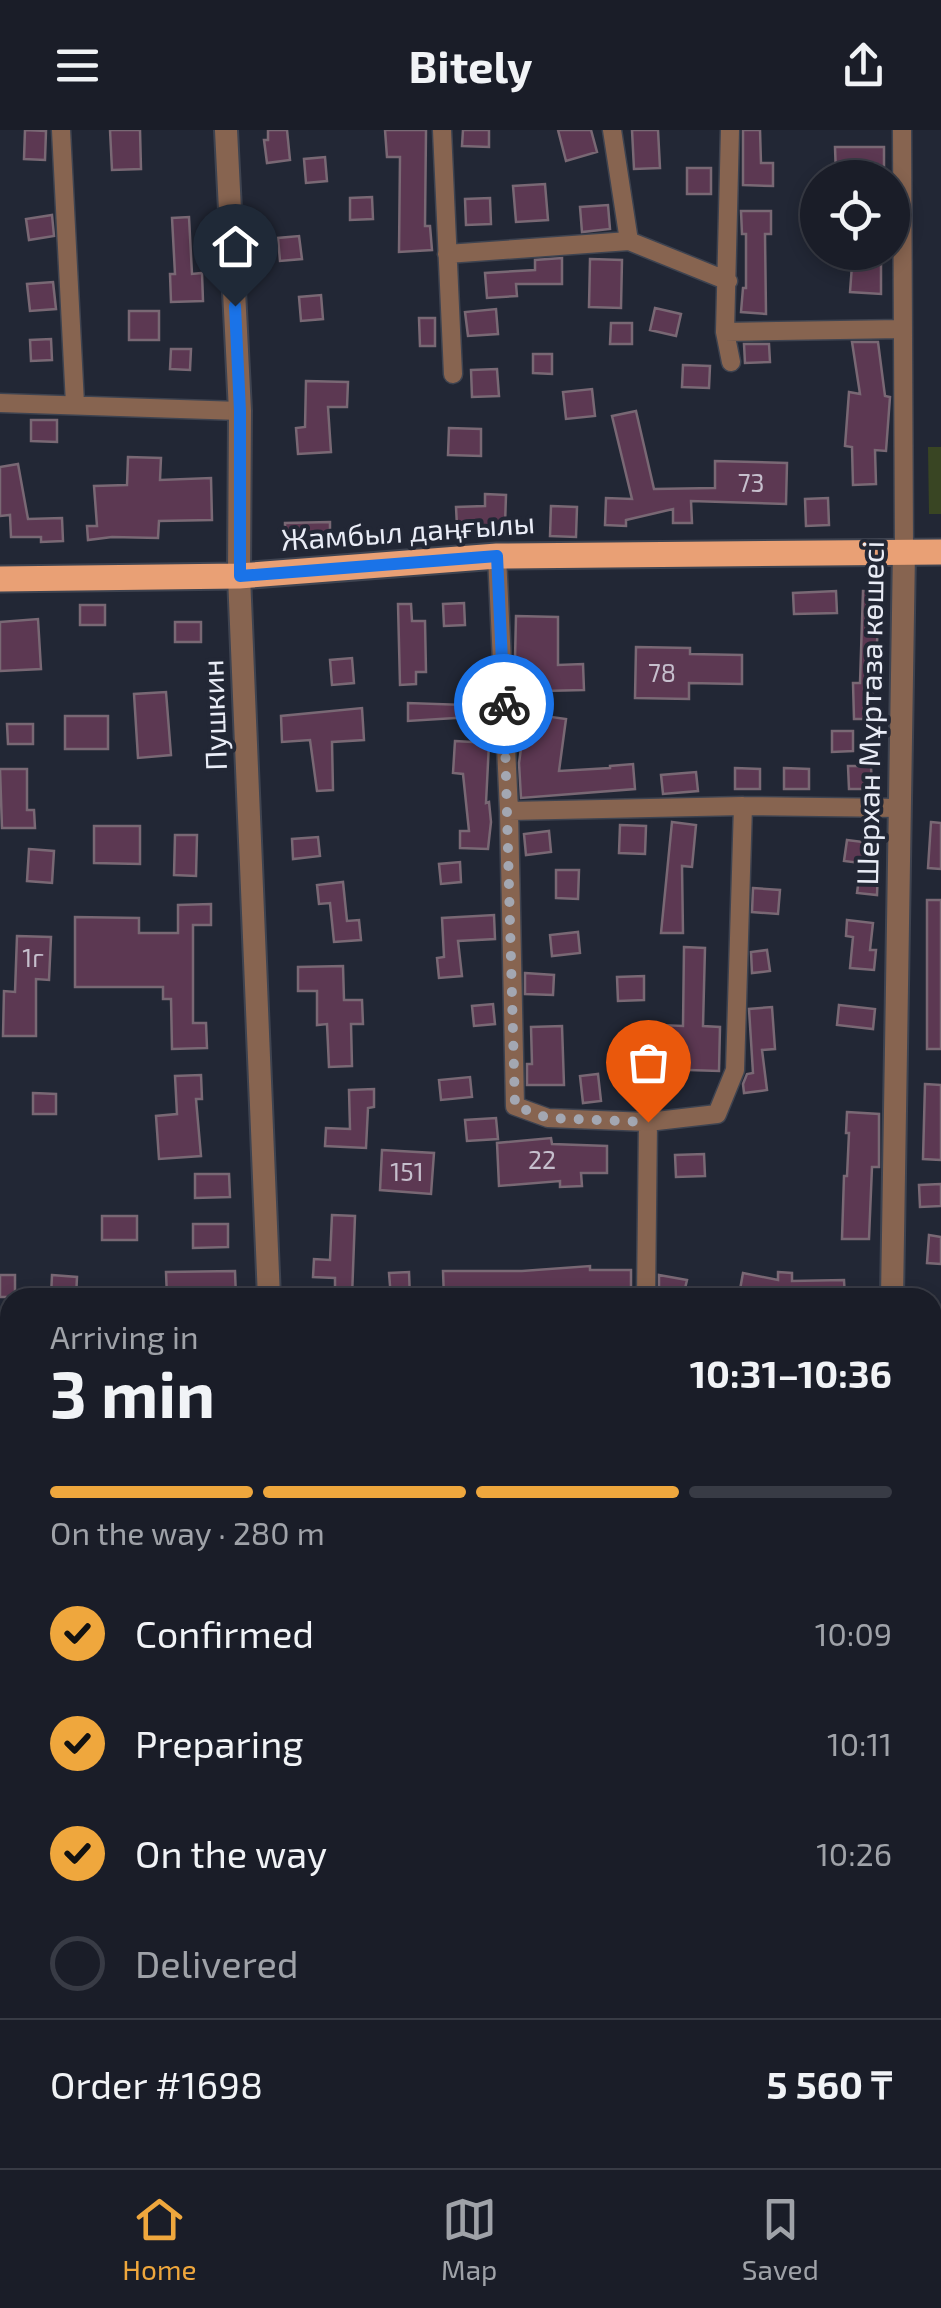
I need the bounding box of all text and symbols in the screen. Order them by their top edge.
icon: menu [50,38,105,93]
text: Bitely [408,38,533,92]
icon: share [836,38,891,93]
map controls [800,160,910,270]
button: locate [800,160,910,270]
pin [193,204,278,307]
icon: home [208,219,263,274]
house number: 73 [738,467,764,497]
street label: Жамбыл даңғылы [280,503,536,557]
street label: Шерхан Мұртаза көшесі [848,540,890,886]
courier [454,654,554,754]
house number: 78 [648,657,676,687]
street label: Пушкин [193,659,234,771]
icon: bike [477,677,532,732]
house number: 1г [22,942,44,972]
pin [606,1020,691,1123]
icon: bag [621,1035,676,1090]
house number: 22 [528,1144,556,1174]
house number: 151 [390,1156,424,1186]
text: Arriving in [50,1317,199,1355]
text: 10:31–10:36 [690,1350,892,1396]
text: 3 min [50,1353,215,1431]
text: On the way · 280 m [50,1513,325,1551]
icon: check [50,1606,105,1661]
text: Confirmed [135,1610,314,1656]
text: 10:09 [815,1614,892,1652]
icon: check [50,1716,105,1771]
text: Preparing [135,1720,303,1766]
text: 10:11 [827,1724,892,1762]
icon: check [50,1826,105,1881]
text: On the way [135,1830,327,1876]
text: 10:26 [816,1834,892,1872]
text: Delivered [135,1940,299,1986]
text: Order #1698 [50,2061,263,2107]
text: 5 560 ₸ [766,2061,892,2107]
tab: Home [122,2192,196,2286]
tab: Map [441,2192,497,2286]
tab: Saved [742,2192,819,2286]

